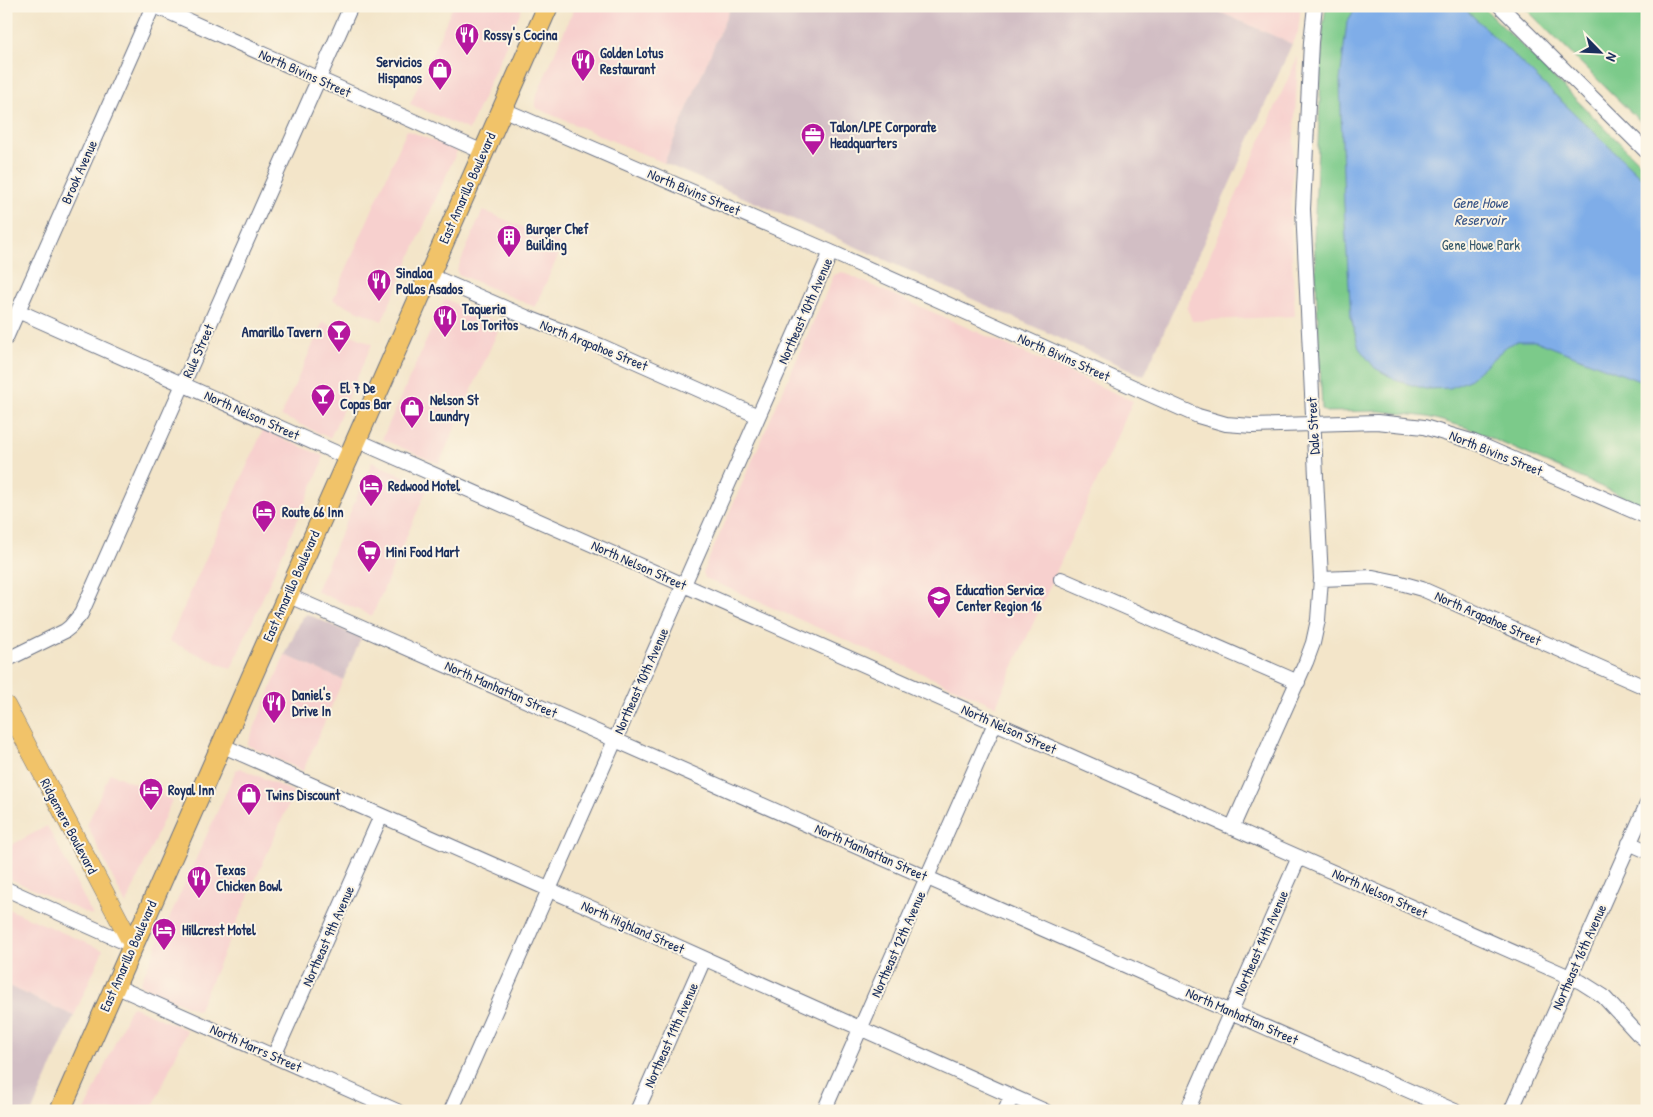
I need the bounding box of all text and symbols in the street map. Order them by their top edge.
restaurant icon: Rossy's Cocina [454,22,480,56]
place label: Rossy's Cocina [484,25,558,46]
north arrow [1576,28,1626,78]
place label: Golden Lotus Restaurant [600,43,664,78]
street label: North Bivins Street [256,44,354,101]
restaurant icon: Golden Lotus Restaurant [570,48,596,82]
text: N [1602,50,1623,65]
place label: Servicios Hispanos [376,52,423,89]
shop icon: Servicios Hispanos [427,57,453,91]
place label: Talon/LPE Corporate Headquarters [829,117,937,154]
office icon: Talon/LPE Corporate Headquarters [800,122,826,156]
street label: East Amarillo Boulevard [433,129,500,246]
street label: Brook Avenue [56,136,101,207]
street label: North Bivins Street [645,163,744,220]
water label: Gene Howe Reservoir [1452,192,1509,230]
place label: Burger Chef Building [526,219,590,256]
building icon: Burger Chef Building [496,224,522,258]
park label: Gene Howe Park [1442,235,1520,254]
street label: Northeast 10th Avenue [773,254,837,367]
place label: Sinaloa Pollos Asados [396,263,463,298]
restaurant icon: Sinaloa Pollos Asados [366,268,392,302]
place label: Taqueria Los Toritos [461,299,519,334]
restaurant icon: Taqueria Los Toritos [432,304,458,338]
street label: North Arapahoe Street [537,314,651,376]
bar icon: Amarillo Tavern [326,319,352,353]
street label: Rule Street [177,321,218,381]
place label: Amarillo Tavern [242,322,322,341]
street label: North Bivins Street [1015,328,1113,385]
place label: El 7 De Copas Bar [340,378,392,415]
bar icon: El 7 De Copas Bar [310,383,336,417]
street label: North Nelson Street [202,385,303,444]
place label: Nelson St Laundry [430,390,480,427]
shop icon: Nelson St Laundry [399,395,425,429]
street label: Dale Street [1302,397,1323,455]
street label: North Bivins Street [1447,425,1546,480]
hotel icon: Redwood Motel [358,473,384,507]
place label: Redwood Motel [388,476,460,495]
hotel icon: Route 66 Inn [251,499,277,533]
place label: Route 66 Inn [282,502,344,521]
street label: East Amarillo Boulevard [257,527,324,644]
street label: North Nelson Street [589,535,690,594]
supermarket icon: Mini Food Mart [356,539,382,573]
place label: Mini Food Mart [386,542,461,561]
place label: Education Service Center Region 16 [956,580,1045,617]
school or university icon: Education Service Center Region 16 [926,585,952,619]
street label: North Arapahoe Street [1432,586,1545,650]
street label: Northeast 10th Avenue [609,624,673,737]
street label: North Manhattan Street [442,655,561,722]
place label: Daniel's Drive In [292,685,331,720]
restaurant icon: Daniel's Drive In [261,690,287,724]
street label: North Nelson Street [959,699,1060,758]
street label: Ridgemere Boulevard [35,775,103,878]
hotel icon: Royal Inn [138,777,164,811]
place label: Royal Inn [168,780,214,801]
shop icon: Twins Discount [236,782,262,816]
place label: Twins Discount [265,785,341,804]
street label: North Manhattan Street [812,818,931,885]
place label: Texas Chicken Bowl [215,860,282,895]
street label: North Nelson Street [1330,863,1431,922]
restaurant icon: Texas Chicken Bowl [186,865,212,899]
street label: Northeast 9th Avenue [297,882,358,989]
street label: Northeast 12th Avenue [866,887,930,1000]
street label: Northeast 14th Avenue [1229,887,1292,998]
street label: North Highland Street [578,895,688,959]
street label: East Amarillo Boulevard [94,897,161,1014]
street label: Northeast 16th Avenue [1547,901,1611,1013]
hotel icon: Hillcrest Motel [151,917,177,951]
place label: Hillcrest Motel [182,920,256,939]
street label: Northeast 11th Avenue [639,979,702,1090]
street label: North Manhattan Street [1183,982,1302,1049]
street label: North Marrs Street [207,1019,305,1076]

